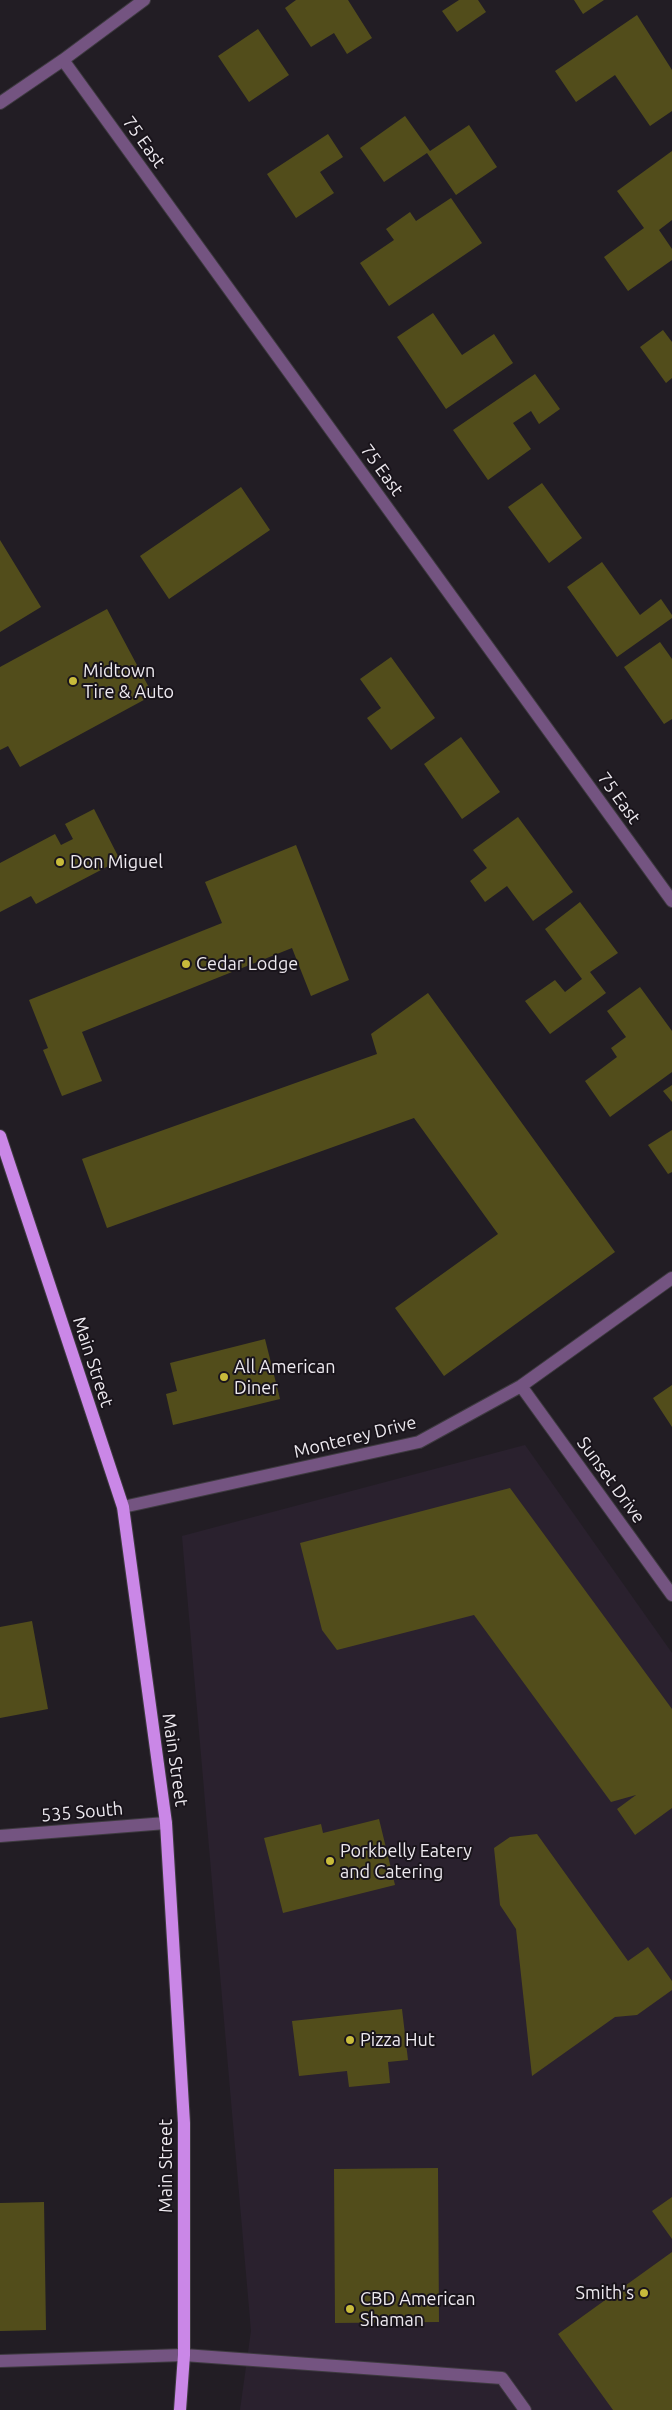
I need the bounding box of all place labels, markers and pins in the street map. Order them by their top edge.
place label: Midtown Tire & Auto [83,660,174,702]
marker: Midtown Tire & Auto [67,675,79,687]
place label: Don Miguel [70,851,163,873]
marker: Don Miguel [54,856,66,868]
place label: Cedar Lodge [196,953,298,975]
marker: Cedar Lodge [180,958,192,970]
place label: All American Diner [234,1356,335,1398]
marker: All American Diner [218,1371,230,1383]
place label: Porkbelly Eatery and Catering [340,1840,472,1882]
marker: Porkbelly Eatery and Catering [324,1855,336,1867]
place label: Pizza Hut [360,2029,435,2051]
marker: Pizza Hut [344,2034,356,2046]
place label: Smith's [576,2282,634,2304]
marker: Smith's [638,2287,650,2299]
place label: CBD American Shaman [360,2288,476,2330]
marker: CBD American Shaman [344,2303,356,2315]

